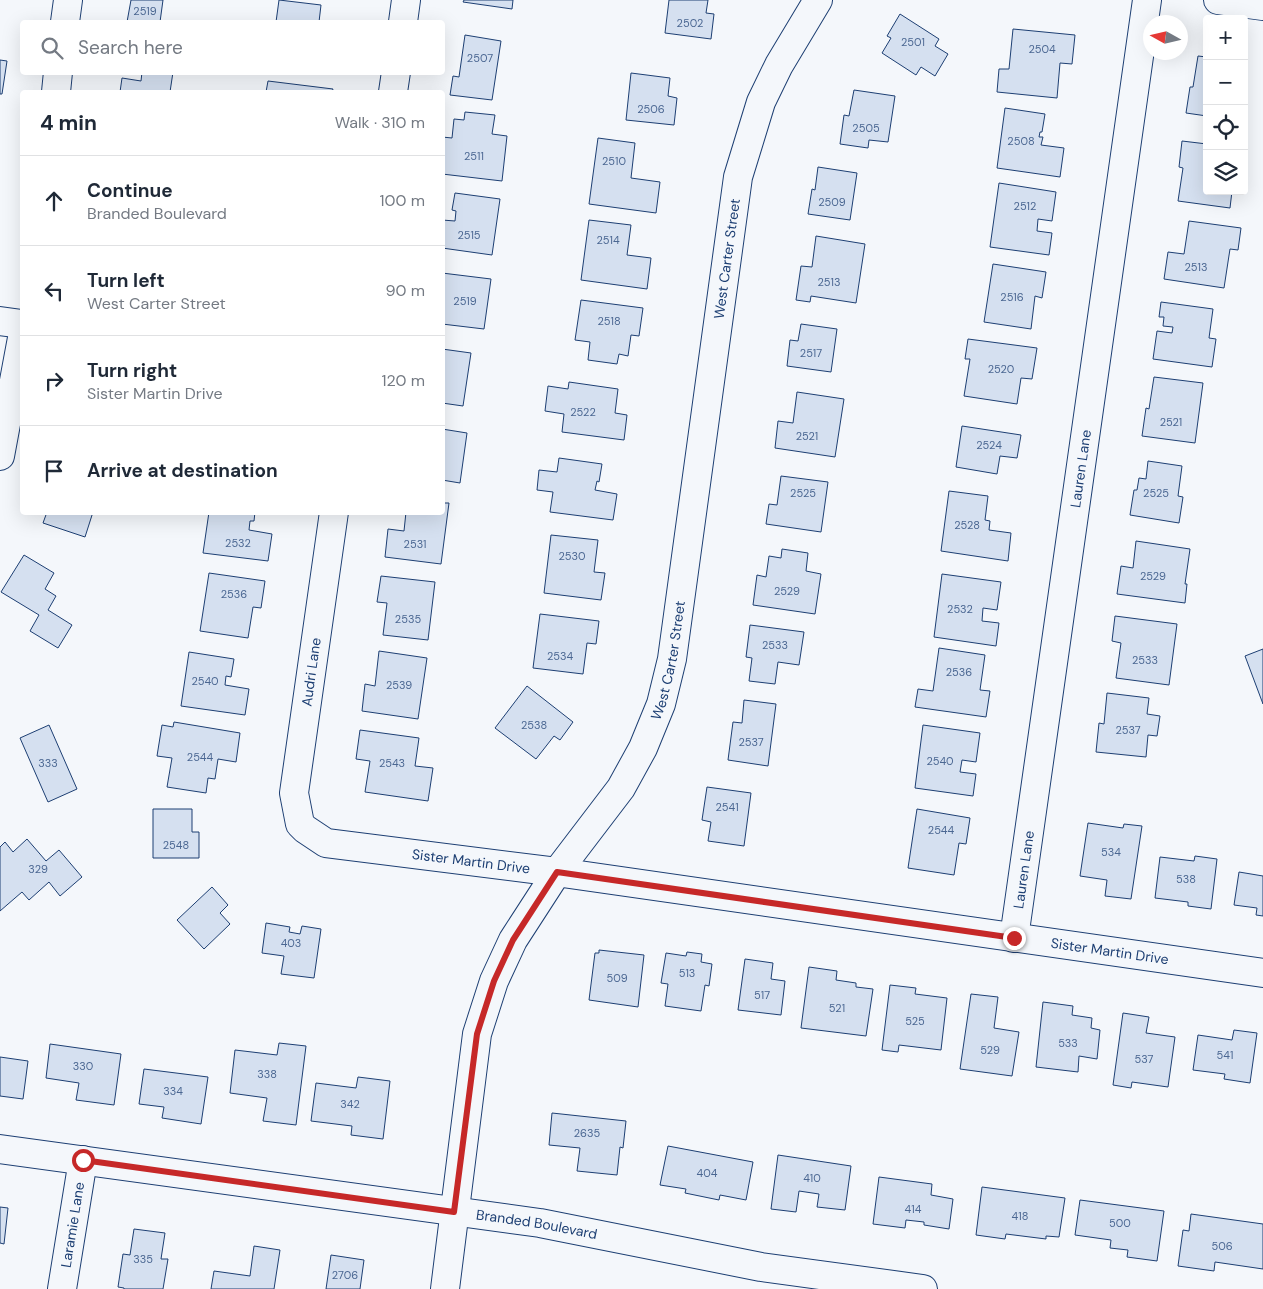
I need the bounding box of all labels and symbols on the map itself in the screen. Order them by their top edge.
house number: 2519 [133,4,157,18]
north arrow [1143,15,1188,60]
house number: 2502 [677,16,703,30]
house number: 2501 [901,35,925,49]
house number: 2504 [1028,42,1056,56]
house number: 2507 [467,51,493,65]
house number: 2506 [637,102,665,116]
house number: 2505 [852,121,880,135]
house number: 2508 [1007,134,1035,148]
house number: 2511 [464,149,484,163]
house number: 2510 [602,154,626,168]
house number: 2509 [818,195,846,209]
street label: West Carter Street [710,197,744,320]
house number: 2512 [1014,199,1036,213]
house number: 2515 [457,228,481,242]
house number: 2514 [596,233,620,247]
house number: 2513 [1185,260,1207,274]
house number: 2513 [818,275,840,289]
house number: 2516 [1000,290,1024,304]
house number: 2519 [453,294,477,308]
house number: 2518 [597,314,621,328]
house number: 2517 [800,346,822,360]
house number: 2520 [988,362,1014,376]
house number: 2522 [570,405,596,419]
house number: 2521 [1160,415,1182,429]
street label: Lauren Lane [1066,428,1095,509]
house number: 2521 [796,429,818,443]
house number: 2524 [976,438,1002,452]
house number: 2525 [790,486,816,500]
house number: 2525 [1143,486,1169,500]
house number: 2528 [954,518,980,532]
house number: 2532 [225,536,251,550]
house number: 2531 [404,537,426,551]
house number: 2530 [558,549,586,563]
house number: 2529 [1140,569,1166,583]
house number: 2529 [774,584,800,598]
house number: 2536 [221,587,247,601]
street label: West Carter Street [646,600,689,723]
house number: 2532 [947,602,973,616]
house number: 2535 [395,612,421,626]
street label: Audri Lane [297,636,325,708]
house number: 2533 [762,638,788,652]
house number: 2534 [547,649,573,663]
house number: 2533 [1132,653,1158,667]
house number: 2536 [946,665,972,679]
house number: 2540 [191,674,219,688]
house number: 2539 [386,678,412,692]
house number: 2538 [521,718,547,732]
house number: 2537 [1115,723,1141,737]
house number: 2537 [738,735,764,749]
house number: 2544 [187,750,214,764]
house number: 2540 [926,754,954,768]
house number: 333 [38,756,58,770]
house number: 2543 [379,756,405,770]
house number: 2541 [715,800,739,814]
house number: 2544 [928,823,955,837]
street label: Lauren Lane [1009,829,1038,910]
house number: 2548 [163,838,189,852]
street label: Sister Martin Drive [411,845,531,878]
house number: 534 [1101,845,1121,859]
house number: 329 [28,862,48,876]
house number: 538 [1176,872,1196,886]
route end [1003,927,1026,950]
street label: Sister Martin Drive [1050,934,1170,968]
house number: 403 [281,936,301,950]
house number: 513 [679,966,695,980]
house number: 509 [606,971,628,985]
house number: 517 [754,988,770,1002]
house number: 521 [829,1001,845,1015]
house number: 525 [905,1014,925,1028]
house number: 533 [1058,1036,1078,1050]
house number: 529 [980,1043,1000,1057]
house number: 541 [1217,1048,1233,1062]
house number: 537 [1135,1052,1154,1066]
house number: 330 [73,1059,93,1073]
house number: 338 [257,1067,277,1081]
house number: 334 [163,1084,183,1098]
house number: 342 [340,1097,360,1111]
house number: 2635 [574,1126,601,1140]
route start [72,1149,95,1172]
house number: 404 [697,1166,718,1180]
house number: 410 [803,1171,821,1185]
street label: Laramie Lane [57,1181,88,1269]
house number: 414 [905,1202,922,1216]
street label: Branded Boulevard [475,1205,599,1243]
house number: 418 [1012,1209,1028,1223]
house number: 500 [1109,1216,1131,1230]
house number: 506 [1211,1239,1233,1253]
house number: 335 [133,1252,153,1266]
house number: 2706 [332,1268,358,1282]

